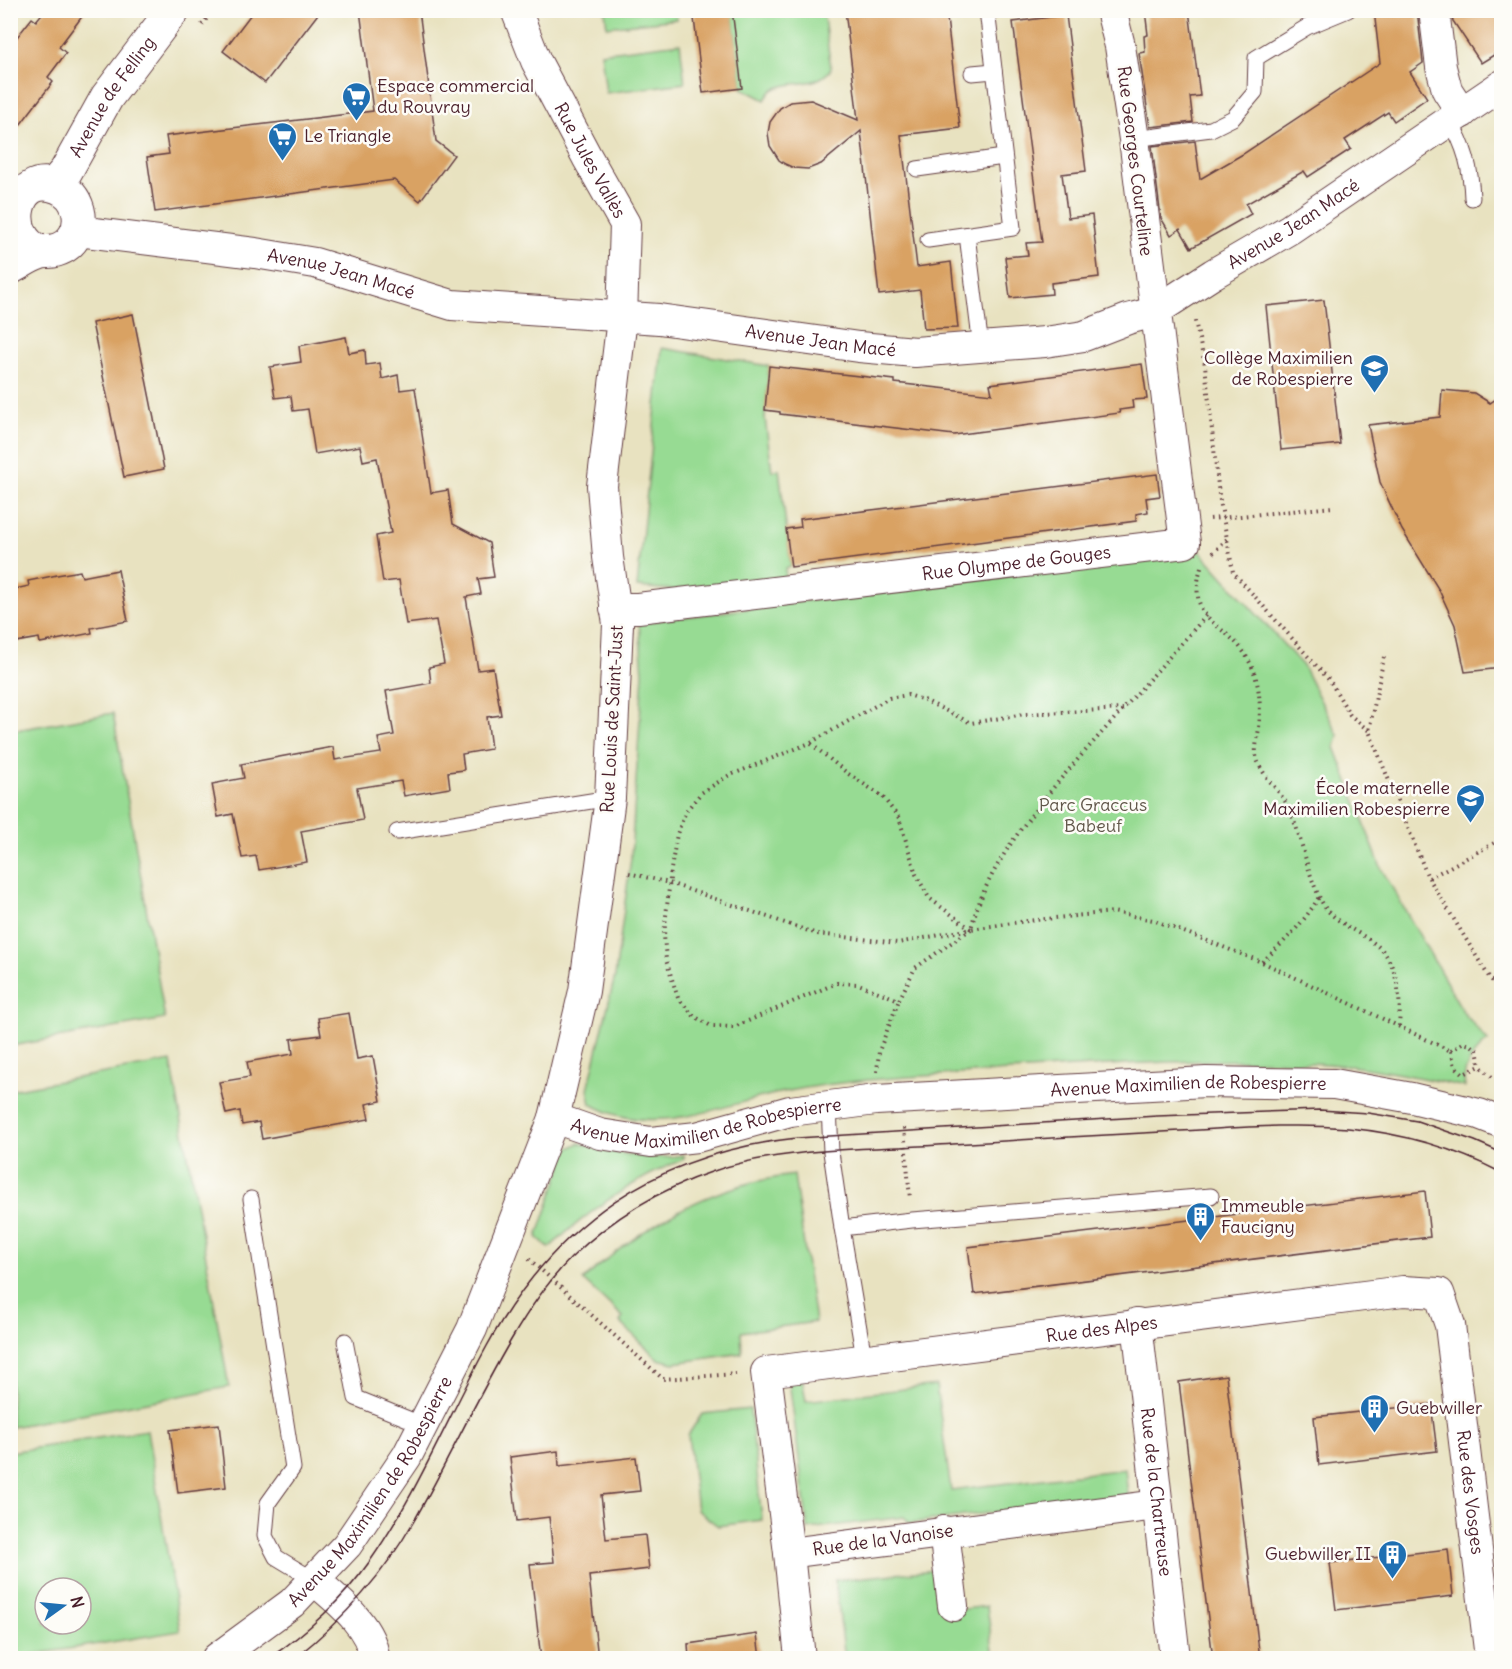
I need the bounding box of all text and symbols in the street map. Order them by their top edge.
street label: Avenue de Felling [64,31,160,161]
street label: Rue Georges Courteline [1112,65,1159,257]
place label: Espace commercial du Rouvray [377,74,534,118]
supermarket icon: Espace commercial du Rouvray [340,80,372,122]
street label: Rue Jules Vallès [549,99,631,222]
supermarket icon: Le Triangle [267,120,299,162]
place label: Le Triangle [304,124,391,147]
street label: Avenue Jean Macé [1223,173,1364,274]
street label: Avenue Jean Macé [266,243,418,304]
street label: Avenue Jean Macé [744,319,897,361]
place label: Collège Maximilien de Robespierre [1204,346,1353,390]
school or university icon: Collège Maximilien de Robespierre [1358,352,1390,394]
street label: Rue Olympe de Gouges [921,540,1112,585]
street label: Rue Louis de Saint-Just [595,625,628,813]
place label: École maternelle Maximilien Robespierre [1263,776,1450,820]
school or university icon: École maternelle Maximilien Robespierre [1455,782,1487,824]
park label: Parc Graccus Babeuf [1039,793,1147,837]
street label: Avenue Maximilien de Robespierre [1050,1070,1327,1101]
street label: Avenue Maximilien de Robespierre [568,1093,843,1153]
place label: Immeuble Faucigny [1221,1194,1304,1238]
building icon: Immeuble Faucigny [1184,1200,1216,1242]
street label: Rue des Alpes [1045,1310,1159,1347]
street label: Avenue Maximilien de Robespierre [282,1372,457,1611]
building icon: Guebwiller [1359,1392,1391,1434]
place label: Guebwiller [1396,1396,1483,1419]
street label: Rue de la Chartreuse [1136,1406,1178,1578]
street label: Rue des Vosges [1452,1429,1489,1556]
street label: Rue de la Vanoise [811,1518,955,1561]
building icon: Guebwiller II [1376,1538,1408,1580]
place label: Guebwiller II [1265,1542,1371,1565]
north arrow [33,1576,93,1636]
text: N [66,1594,89,1610]

